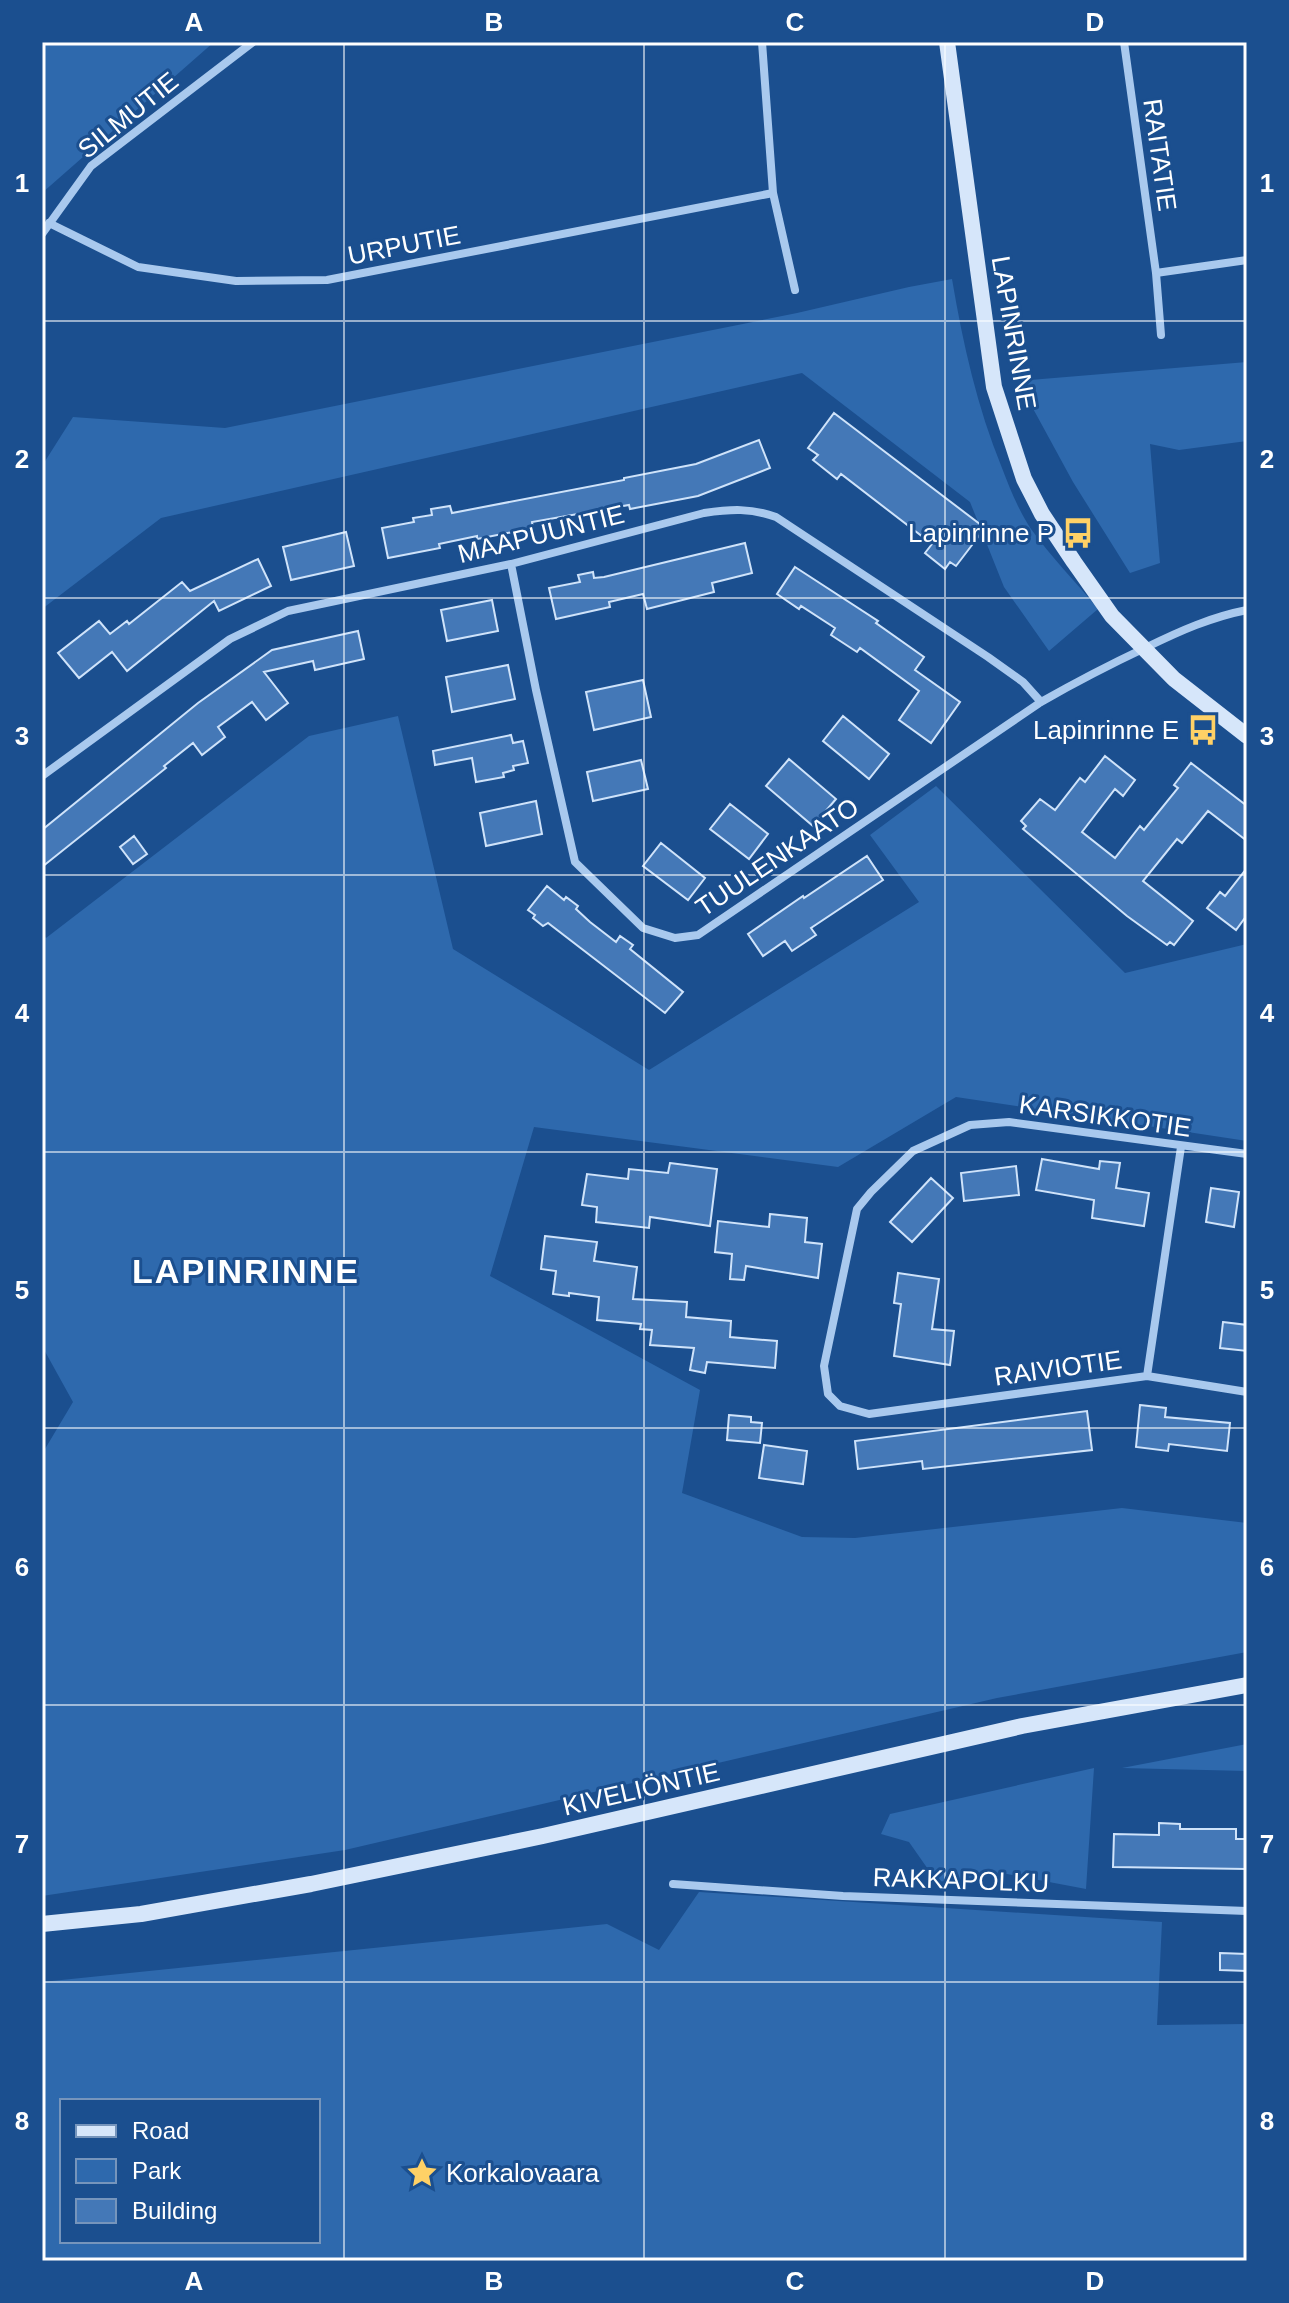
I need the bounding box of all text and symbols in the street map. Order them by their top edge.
text: A [185,7,204,37]
text: B [485,7,503,37]
text: C [786,7,805,37]
text: D [1086,7,1104,37]
street label: SILMUTIE [72,66,184,164]
street label: RAITATIE [1137,97,1183,213]
text: 1 [15,168,29,198]
text: 1 [1260,168,1274,198]
street label: URPUTIE [345,219,463,271]
street label: LAPINRINNE [986,254,1042,412]
text: 2 [15,444,29,474]
text: 2 [1260,444,1274,474]
street label: MAAPUUNTIE [455,499,627,569]
bus stop icon: Lapinrinne P [1061,516,1095,550]
place label: Lapinrinne P [908,518,1054,548]
bus stop icon: Lapinrinne E [1186,713,1220,747]
place label: Lapinrinne E [1033,715,1179,745]
text: 3 [15,721,29,751]
text: 3 [1260,721,1274,751]
street label: TUULENKAATO [690,792,864,922]
text: 4 [15,998,30,1028]
text: 4 [1260,998,1275,1028]
street label: KARSIKKOTIE [1017,1089,1193,1143]
district label: LAPINRINNE [132,1252,360,1290]
text: 5 [15,1275,29,1305]
text: 5 [1260,1275,1274,1305]
street label: RAIVIOTIE [992,1344,1124,1392]
text: 6 [15,1552,29,1582]
text: 6 [1260,1552,1274,1582]
street label: KIVELIÖNTIE [559,1756,723,1822]
text: 7 [15,1829,29,1859]
text: 7 [1260,1829,1274,1859]
street label: RAKKAPOLKU [872,1862,1050,1898]
legend [60,2099,320,2243]
text: 8 [15,2106,29,2136]
text: 8 [1260,2106,1274,2136]
text: Road [132,2117,189,2144]
place icon: Korkalovaara [405,2156,439,2190]
text: Park [132,2157,182,2184]
place label: Korkalovaara [446,2158,600,2188]
text: Building [132,2197,217,2224]
text: A [185,2266,204,2296]
text: B [485,2266,503,2296]
text: C [786,2266,805,2296]
text: D [1086,2266,1104,2296]

